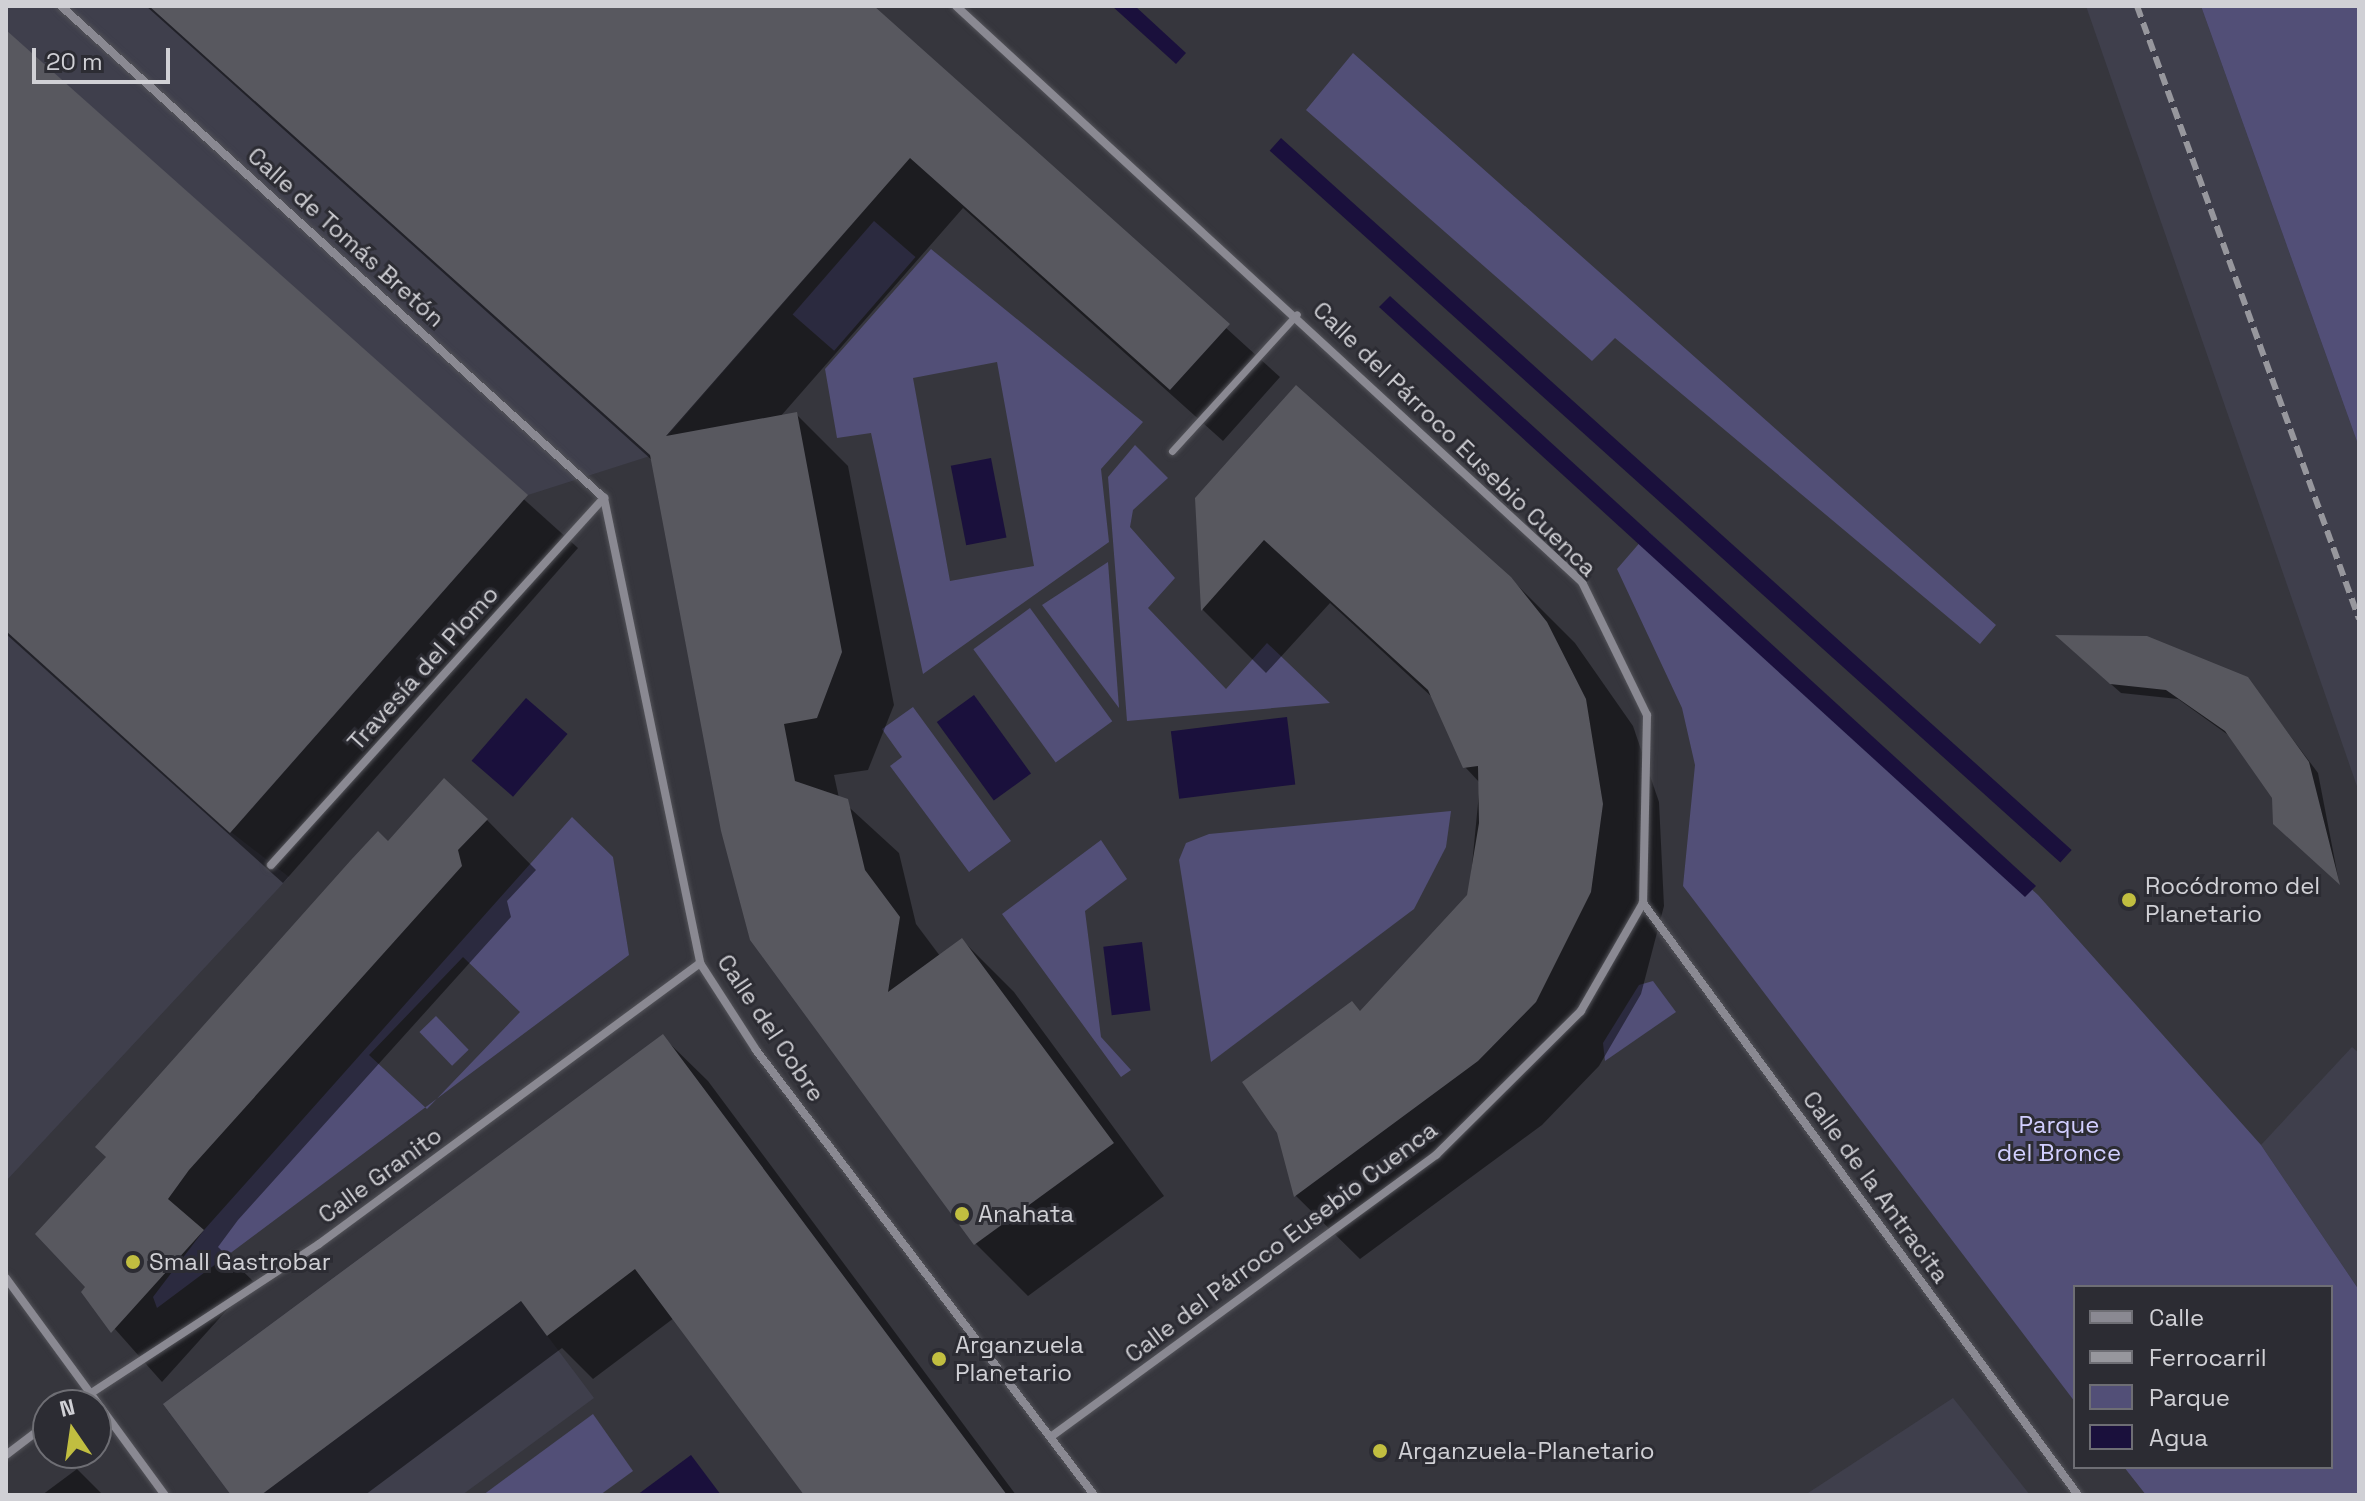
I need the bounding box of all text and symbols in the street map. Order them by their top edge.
scale bar [36,32,174,82]
text: 20 m [46,46,103,77]
street label: Calle de Tomás Bretón [242,141,450,333]
street label: Calle del Párroco Eusebio Cuenca [1307,295,1603,583]
street label: Travesía del Plomo [342,580,504,756]
place label: Rocódromo del Planetario [2145,872,2320,928]
marker: Rocódromo del Planetario [2120,891,2138,909]
street label: Calle del Cobre [711,949,831,1107]
street label: Calle de la Antracita [1797,1085,1955,1289]
park label: Parque del Bronce [1997,1111,2121,1167]
street label: Calle del Párroco Eusebio Cuenca [1119,1115,1443,1369]
street label: Calle Granito [313,1121,447,1229]
place label: Anahata [978,1200,1074,1228]
marker: Anahata [953,1205,971,1223]
place label: Small Gastrobar [149,1248,331,1276]
marker: Small Gastrobar [124,1253,142,1271]
legend [2073,1285,2333,1469]
text: Calle [2149,1302,2204,1333]
place label: Arganzuela Planetario [955,1331,1084,1387]
text: Ferrocarril [2149,1342,2267,1373]
marker: Arganzuela Planetario [930,1350,948,1368]
text: Parque [2149,1382,2230,1413]
north arrow [32,1389,112,1469]
text: N [57,1392,77,1423]
text: Agua [2149,1422,2208,1453]
place label: Arganzuela-Planetario [1398,1437,1655,1465]
marker: Arganzuela-Planetario [1369,1440,1391,1462]

